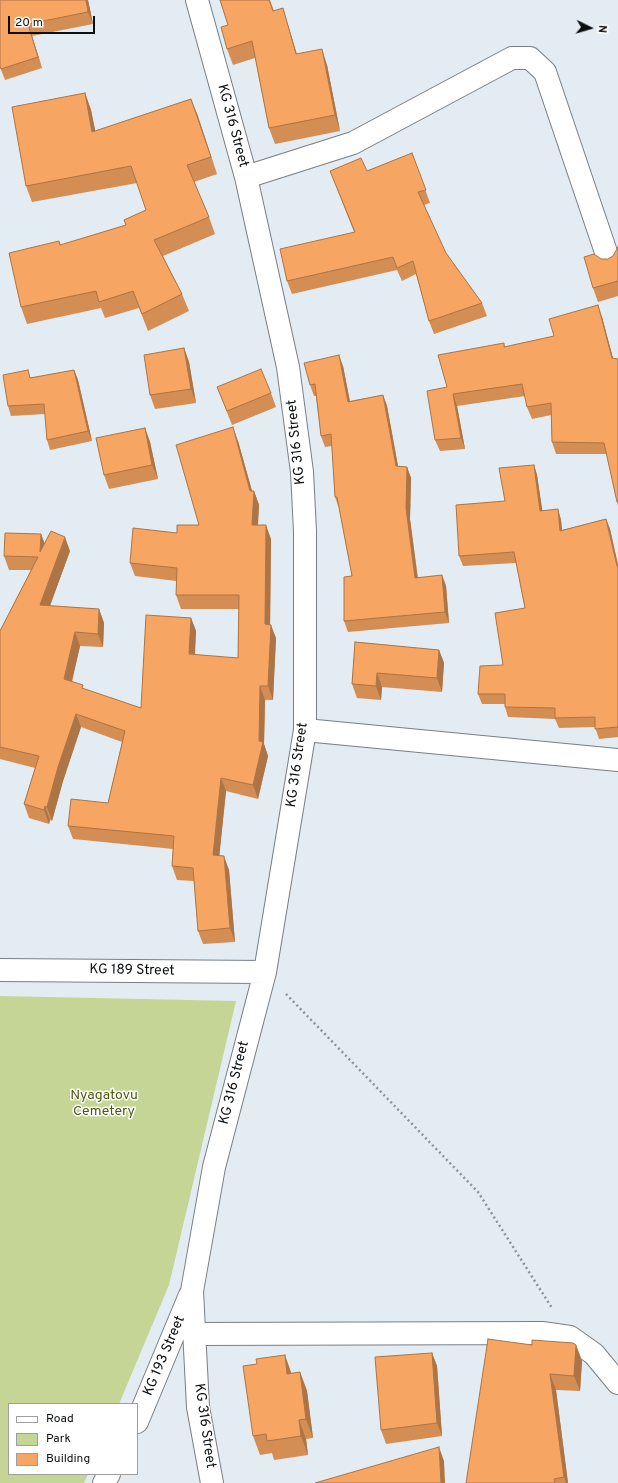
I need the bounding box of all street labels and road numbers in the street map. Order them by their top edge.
street label: KG 316 Street [213,83,251,169]
street label: KG 316 Street [284,399,310,485]
street label: KG 316 Street [284,722,312,808]
street label: KG 189 Street [89,962,175,980]
street label: KG 316 Street [217,1040,253,1126]
street label: KG 193 Street [141,1313,189,1399]
street label: KG 316 Street [190,1383,218,1469]

